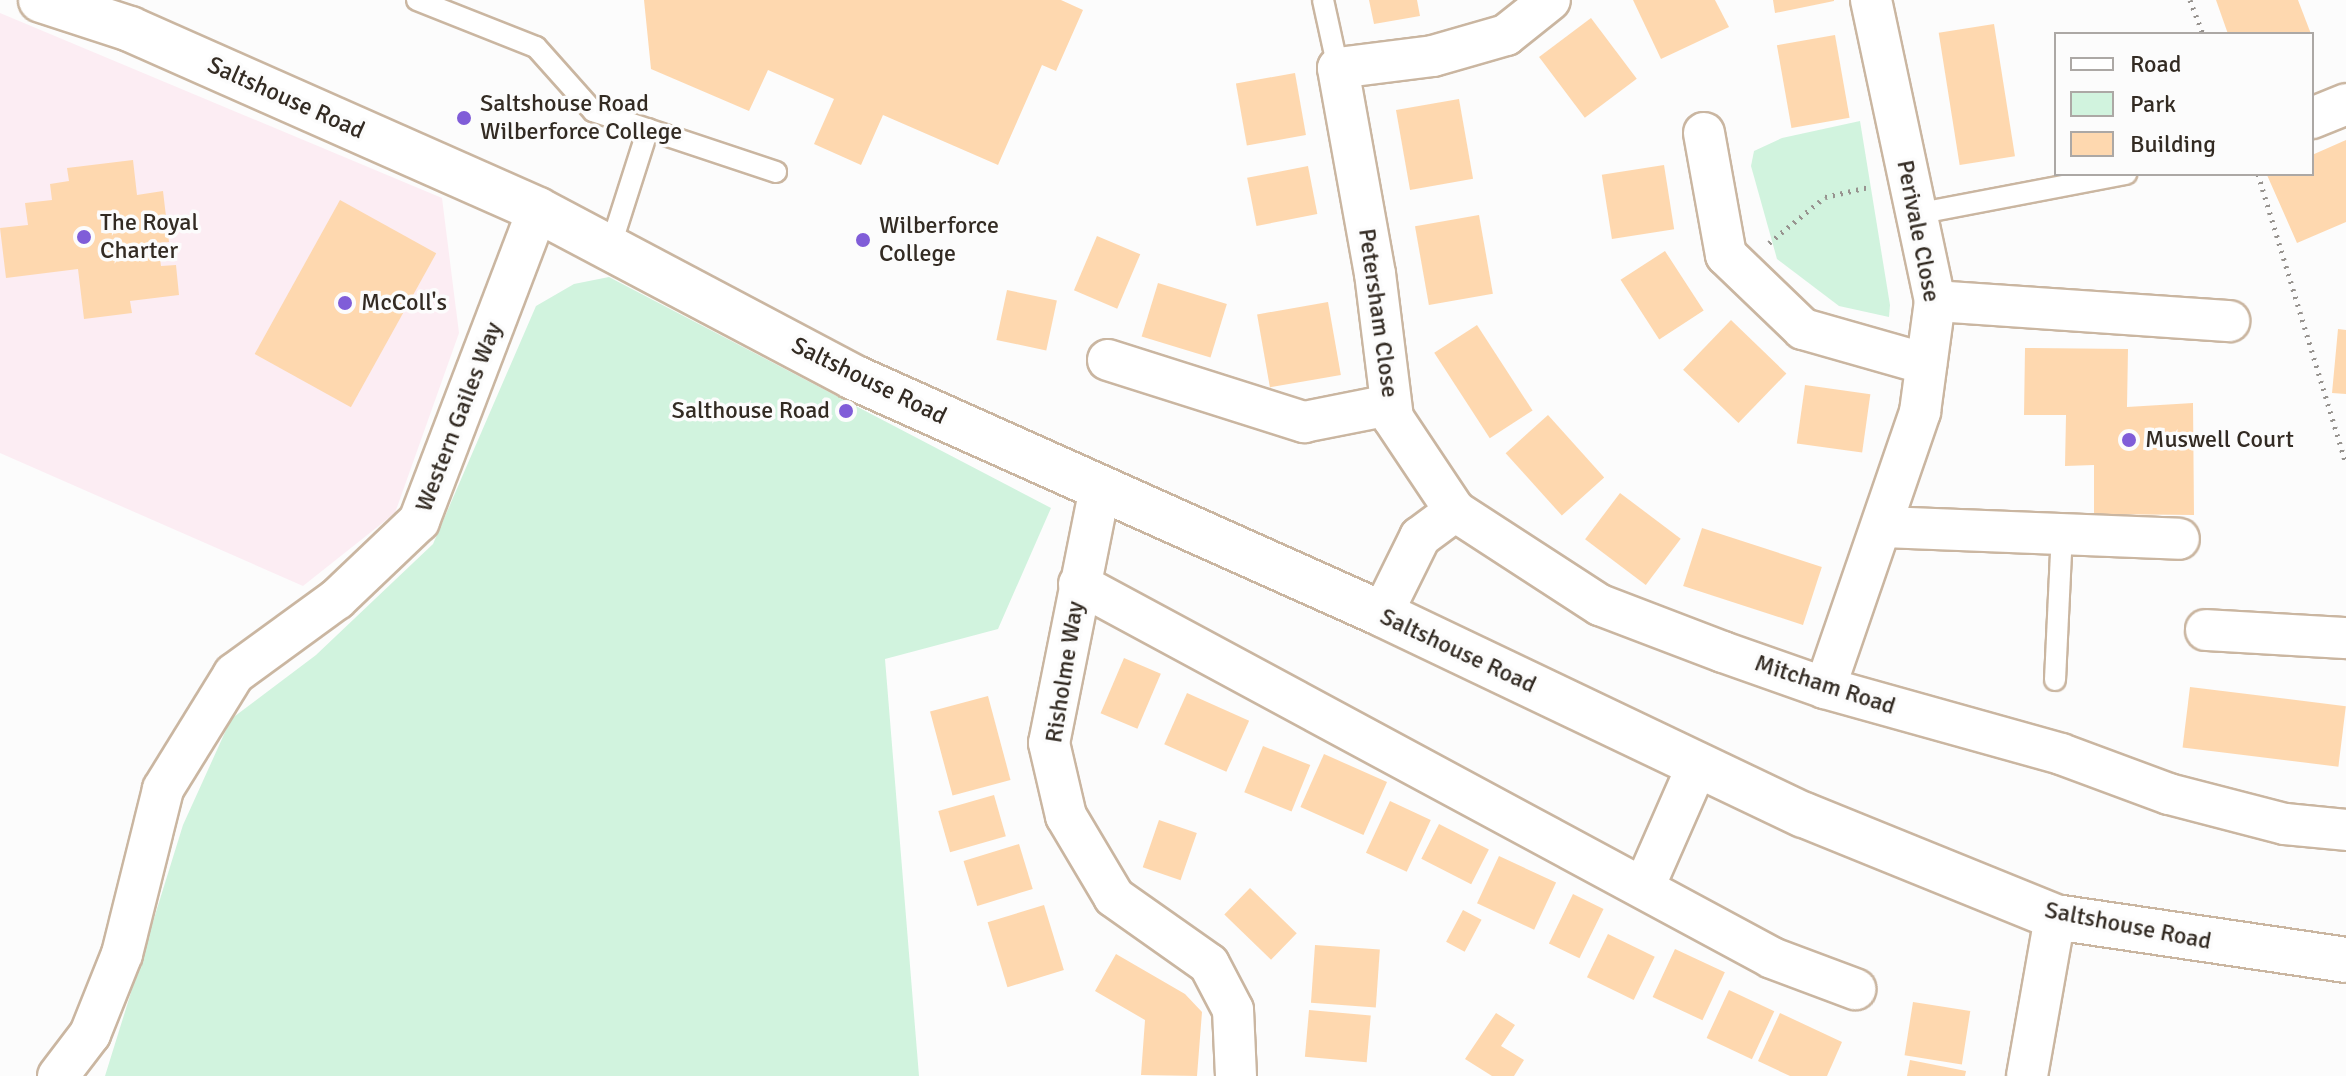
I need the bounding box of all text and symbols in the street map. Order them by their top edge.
legend [2054,32,2314,176]
text: Road [2130,49,2181,79]
street label: Saltshouse Road [203,50,369,146]
text: Park [2130,89,2176,119]
place label: Saltshouse Road Wilberforce College [480,90,682,146]
marker: Saltshouse Road Wilberforce College [455,109,473,127]
text: Building [2130,129,2216,159]
street label: Perivale Close [1890,158,1946,304]
place label: The Royal Charter [100,209,199,265]
place label: Wilberforce College [879,212,999,268]
street label: Petersham Close [1352,227,1404,399]
marker: The Royal Charter [75,228,93,246]
marker: Wilberforce College [854,231,872,249]
place label: McColl's [361,289,447,317]
marker: McColl's [336,294,354,312]
street label: Western Gailes Way [410,318,508,516]
street label: Saltshouse Road [787,331,951,431]
place label: Salthouse Road [672,397,830,425]
marker: Salthouse Road [837,402,855,420]
place label: Muswell Court [2145,426,2294,454]
marker: Muswell Court [2120,431,2138,449]
street label: Risholme Way [1040,599,1090,745]
street label: Saltshouse Road [1375,602,1541,700]
street label: Mitcham Road [1751,649,1899,721]
street label: Saltshouse Road [2042,896,2214,956]

